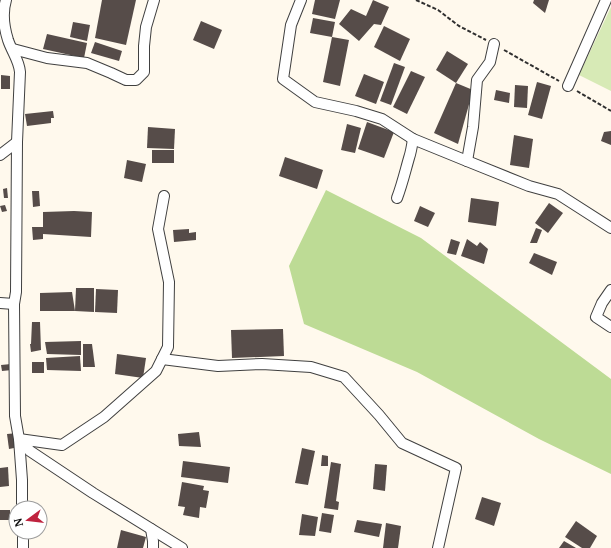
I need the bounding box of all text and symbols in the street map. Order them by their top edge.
north arrow [8,500,48,540]
text: N [10,516,26,528]

